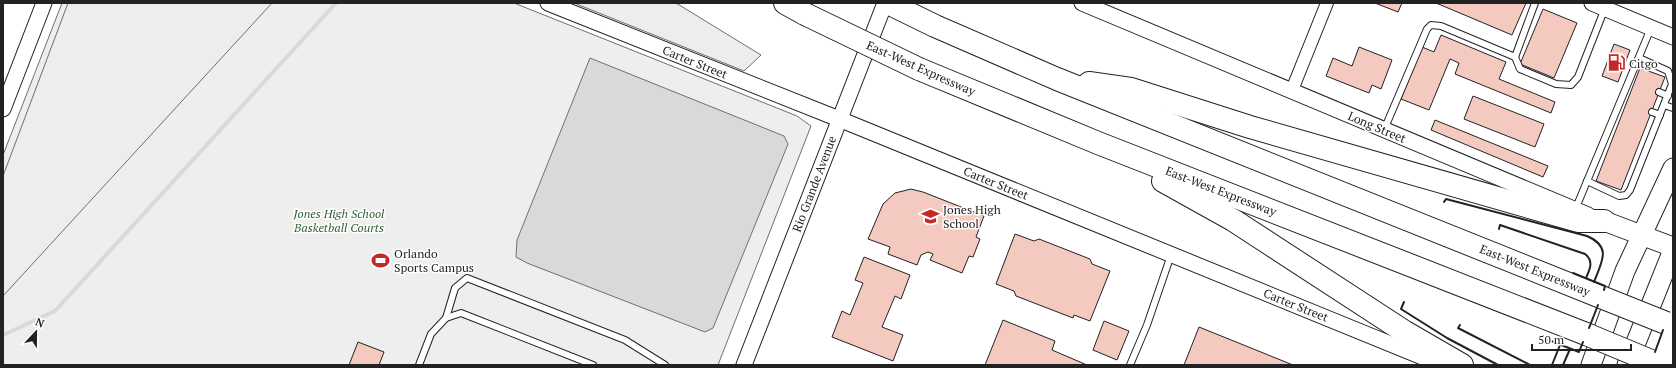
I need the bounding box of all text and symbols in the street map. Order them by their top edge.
street label: East-West Expressway [864,37,979,99]
street label: Carter Street [660,42,730,82]
fuel station icon: Citgo [1606,53,1626,73]
place label: Citgo [1629,56,1658,71]
street label: Long Street [1346,108,1409,146]
street label: Rio Grande Avenue [789,134,839,234]
street label: Carter Street [961,163,1031,203]
street label: East-West Expressway [1163,163,1279,219]
place label: Jones High School [943,202,1001,231]
park label: Jones High School Basketball Courts [293,206,385,235]
school or university icon: Jones High School [920,206,940,226]
street label: East-West Expressway [1478,241,1593,299]
place label: Orlando Sports Campus [394,246,474,275]
sports icon: Orlando Sports Campus [371,250,391,270]
street label: Carter Street [1261,285,1331,325]
north arrow [16,312,56,352]
text: N [33,315,47,331]
scale bar [1532,326,1631,352]
text: 50 m [1538,332,1565,347]

